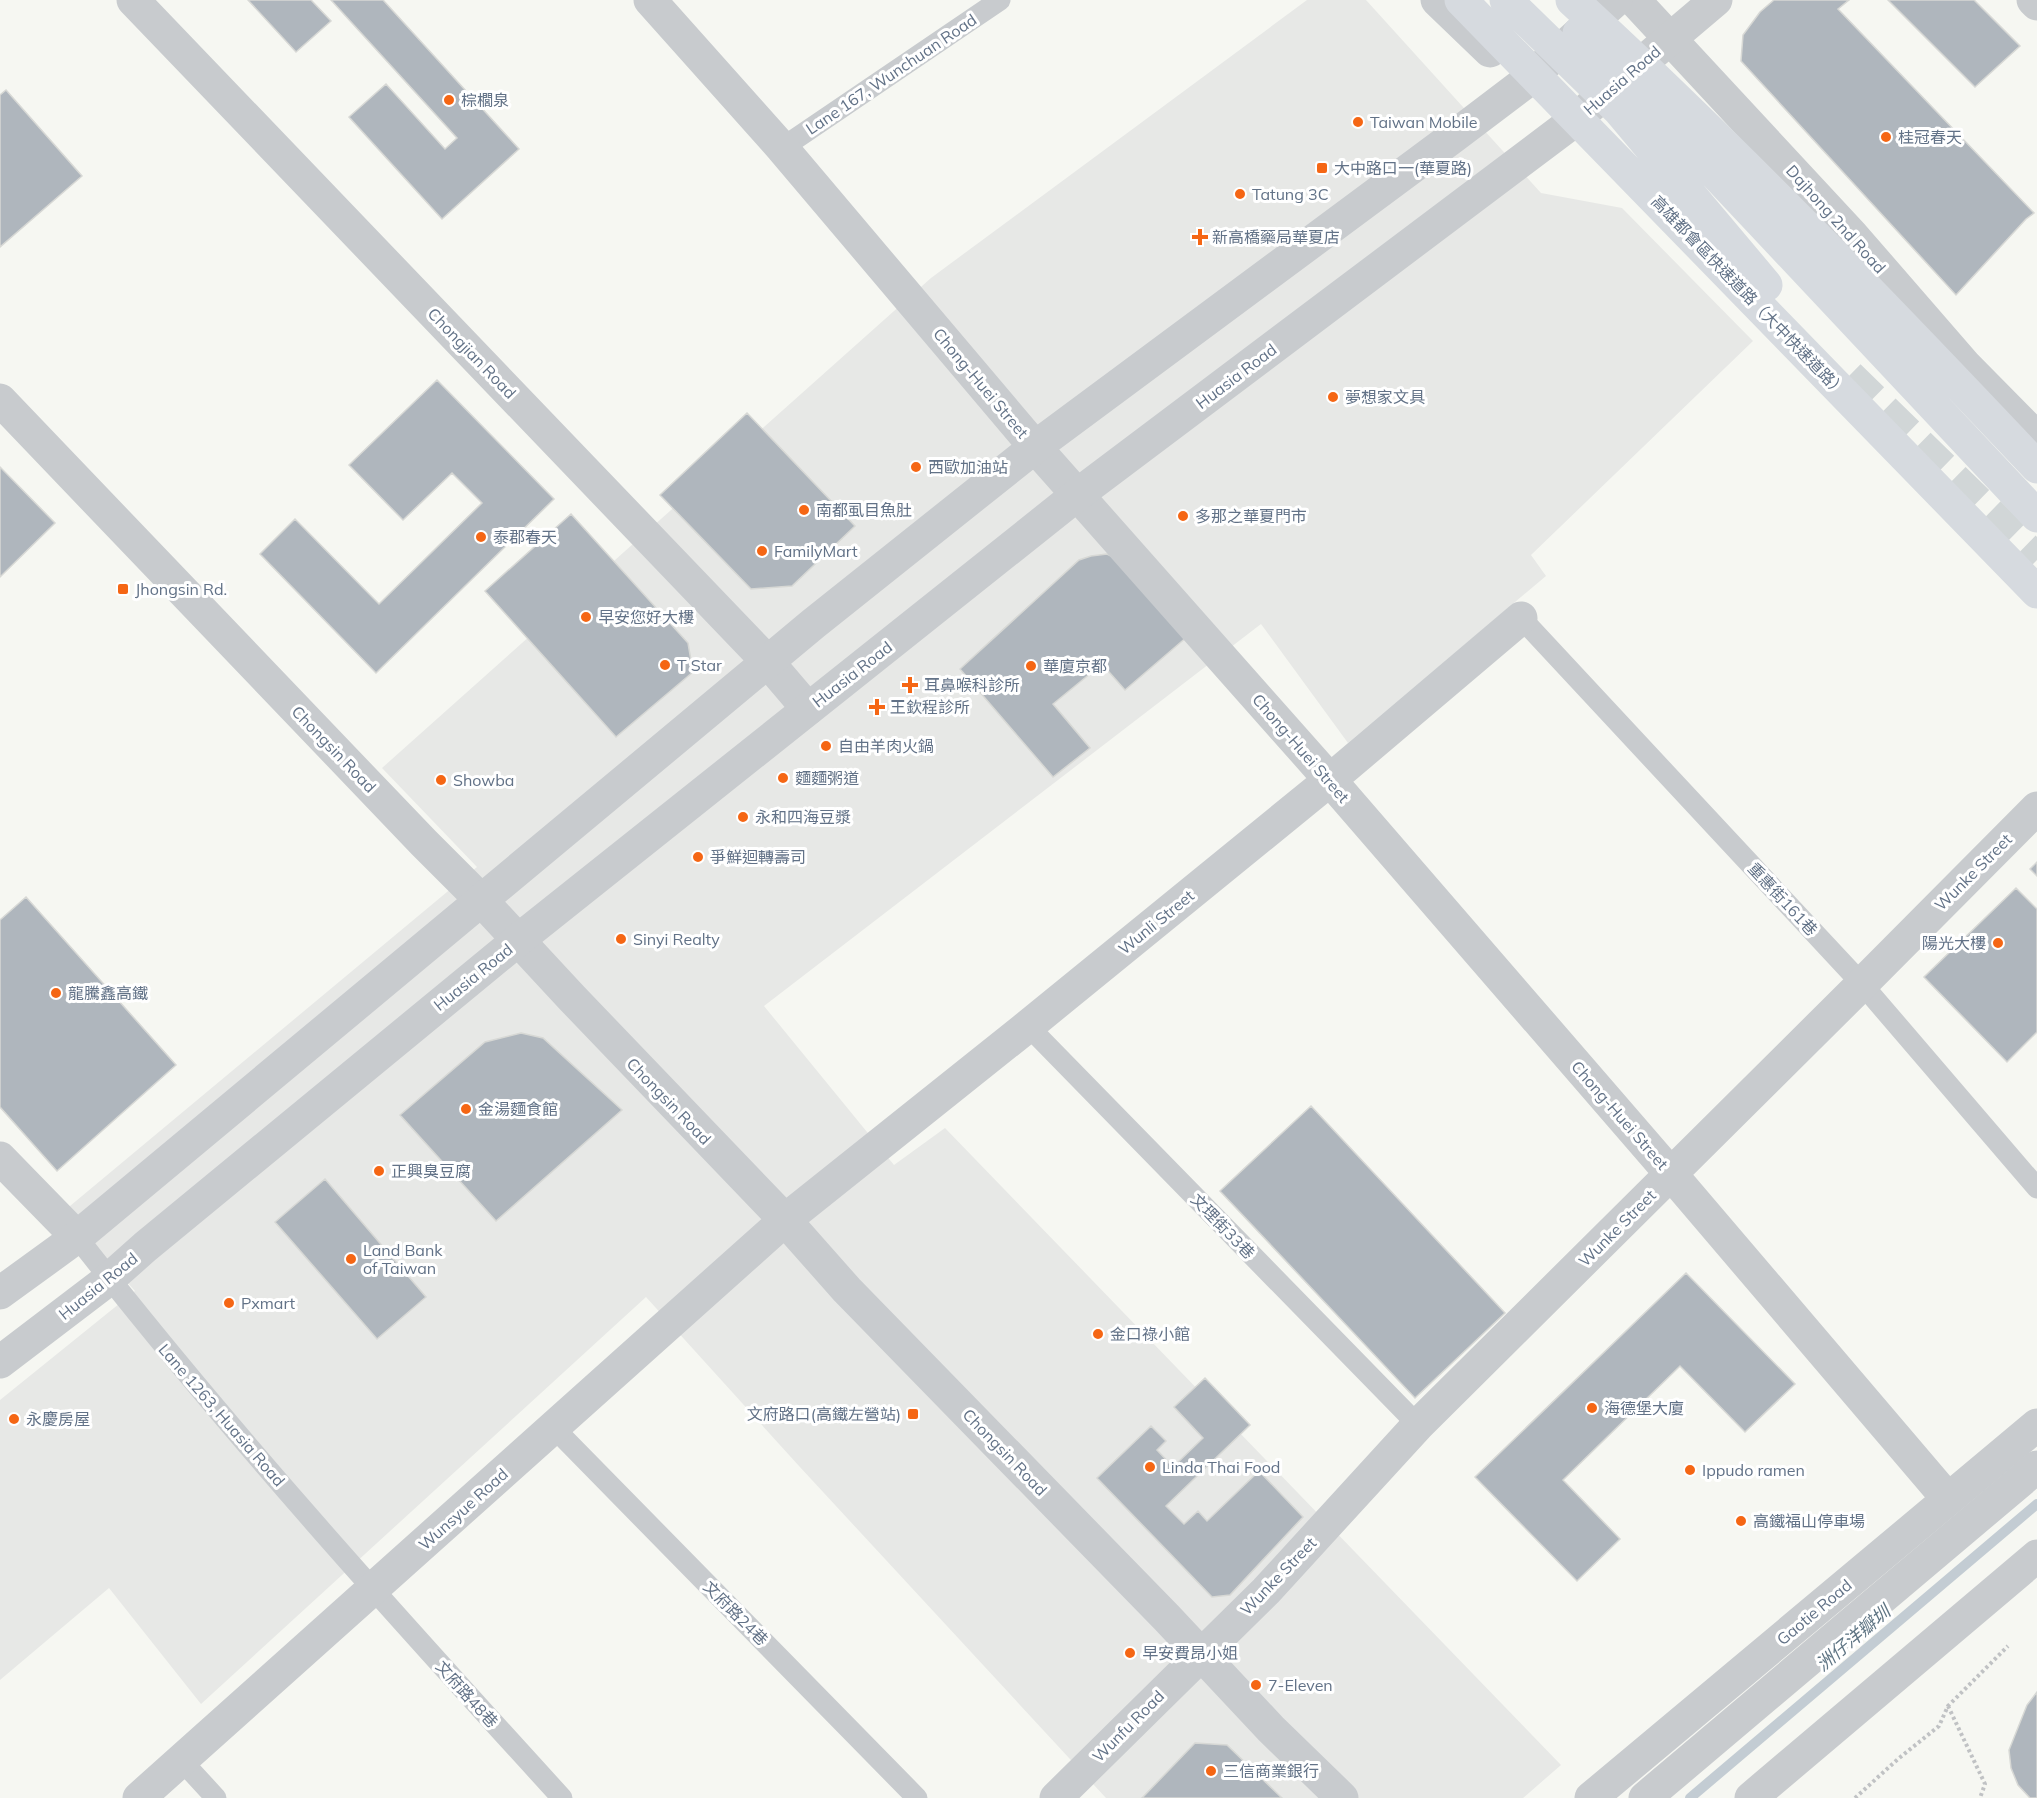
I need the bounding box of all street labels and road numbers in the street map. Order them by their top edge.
street label: Lane 167, Wunchuan Road [802,9,980,139]
street label: Huasia Road [1579,41,1665,119]
street label: Dajhong 2nd Road [1782,161,1890,277]
street label: 高雄都會區快速道路（大中快速道路） [1647,191,1851,401]
street label: Chongjian Road [424,303,520,403]
street label: Chong-Huei Street [929,324,1033,442]
street label: Huasia Road [1192,339,1280,413]
street label: Huasia Road [808,637,896,711]
street label: Chong-Huei Street [1248,689,1354,807]
street label: Chongsin Road [288,701,380,797]
street label: Wunke Street [1930,829,2016,915]
street label: 重惠街161巷 [1744,858,1822,940]
street label: Wunli Street [1114,885,1198,959]
street label: Huasia Road [429,939,517,1015]
street label: Chongsin Road [623,1053,715,1149]
street label: Chong-Huei Street [1567,1056,1673,1174]
street label: Wunke Street [1574,1185,1660,1271]
street label: 文理街33巷 [1187,1189,1259,1263]
street label: Huasia Road [54,1248,142,1324]
street label: Lane 1263, Huasia Road [155,1340,289,1490]
street label: Chongsin Road [959,1404,1051,1500]
street label: Wunsyue Road [414,1464,512,1554]
street label: Wunke Street [1236,1533,1320,1619]
street label: Gaotie Road [1772,1575,1856,1649]
street label: 文府路24巷 [700,1577,772,1649]
street label: 文府路48巷 [432,1656,502,1732]
street label: Wunfu Road [1088,1686,1168,1766]

